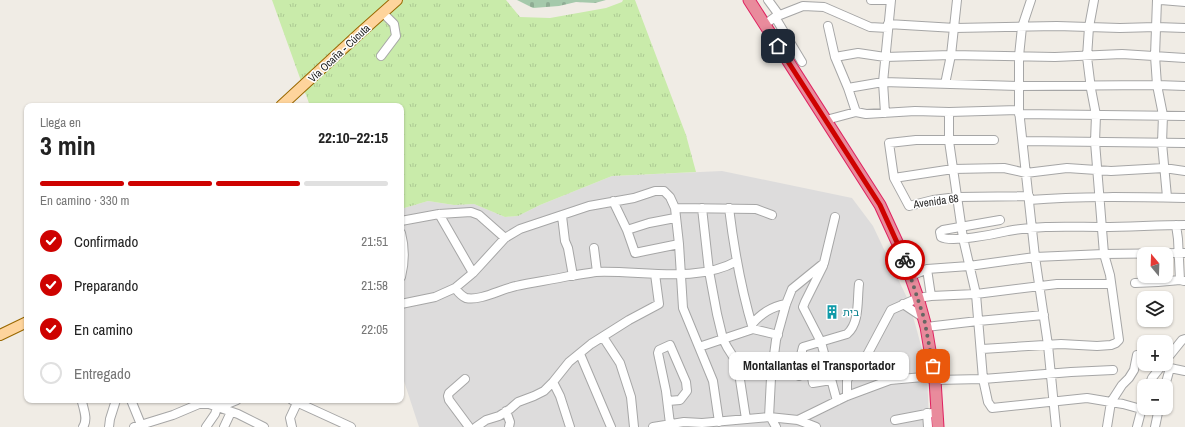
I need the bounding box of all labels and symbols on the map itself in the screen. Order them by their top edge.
street label: Vía Ocaña - Cúcuta [305,21,373,85]
pin [761,29,795,63]
street label: Avenida 68 [912,191,960,211]
courier [885,240,925,280]
north arrow [1137,247,1173,283]
building icon: בית [824,304,840,320]
place label: בית [843,305,859,319]
pin [916,349,950,383]
callout: Montallantas el Transportador [729,352,909,380]

